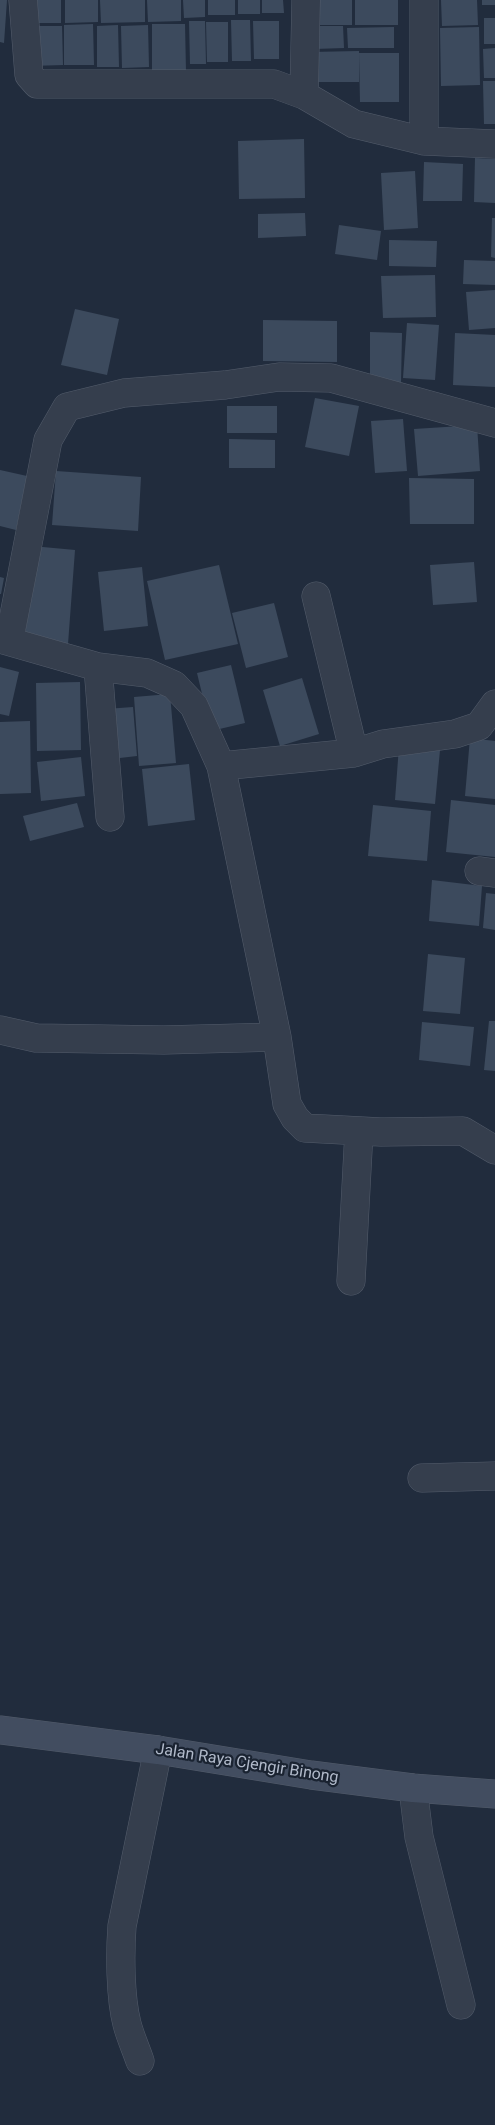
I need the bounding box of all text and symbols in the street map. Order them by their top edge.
street label: Jalan Raya Cjengir Binong [154,1740,340,1788]

